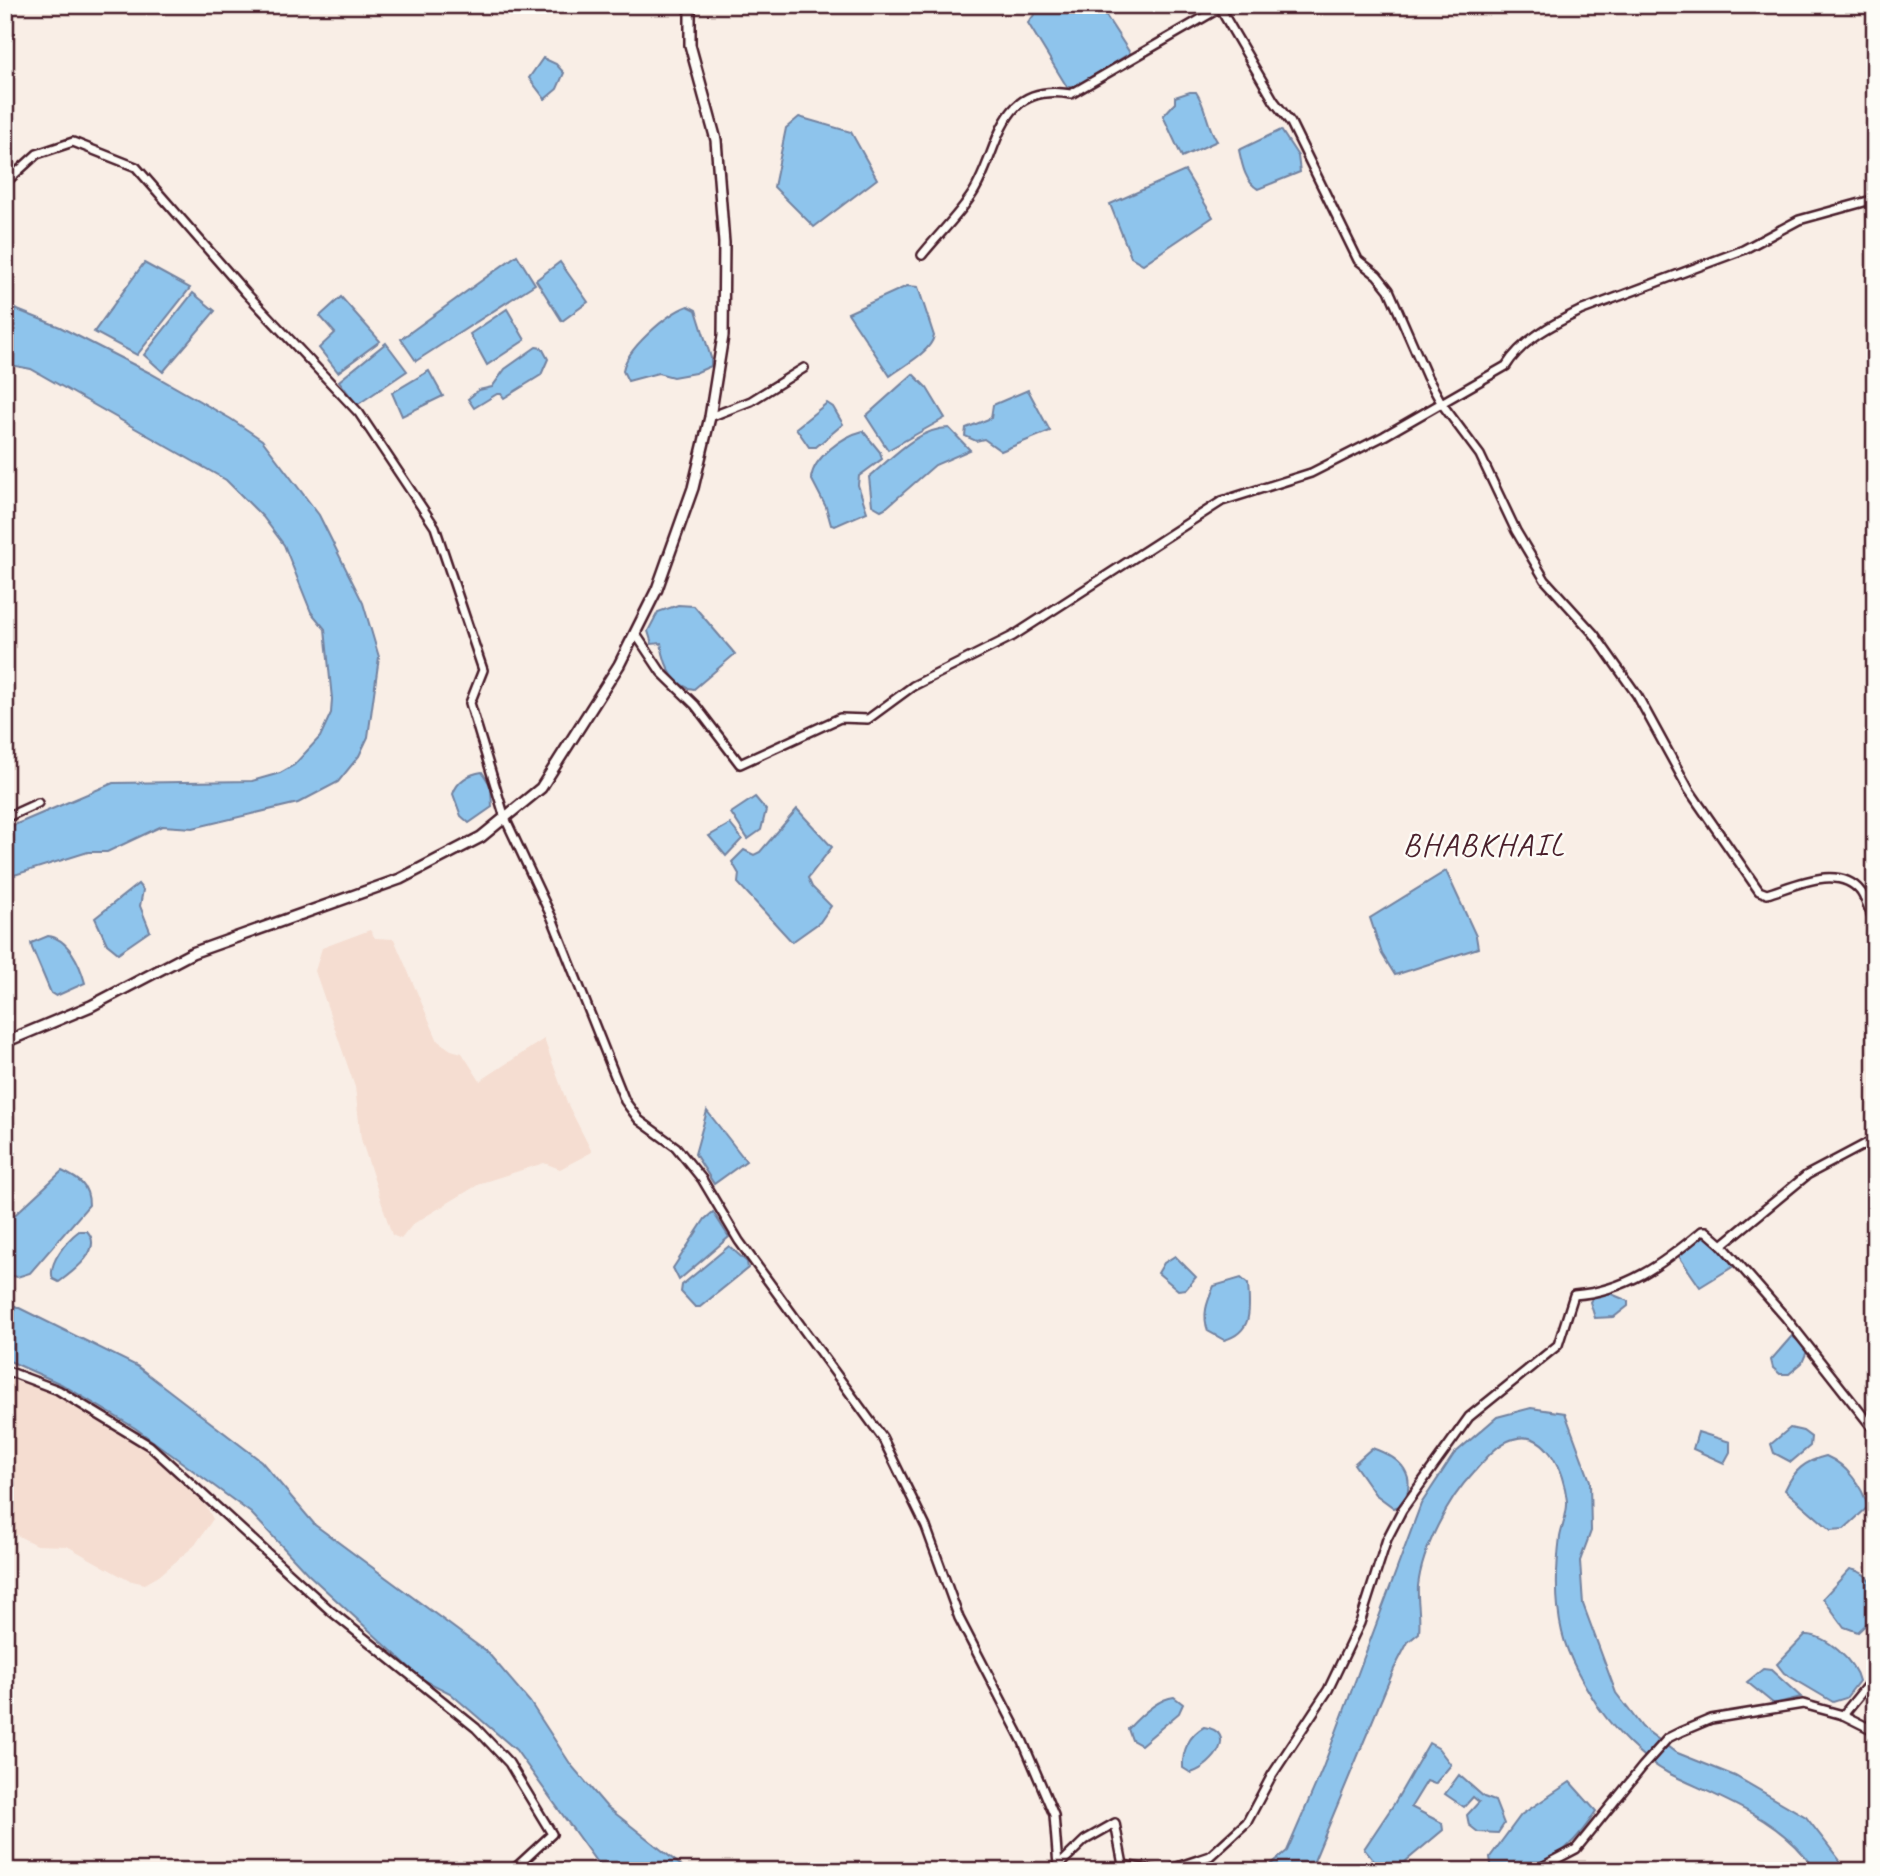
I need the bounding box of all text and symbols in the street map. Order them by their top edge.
district label: BHABKHAIL [1403,824,1565,865]

